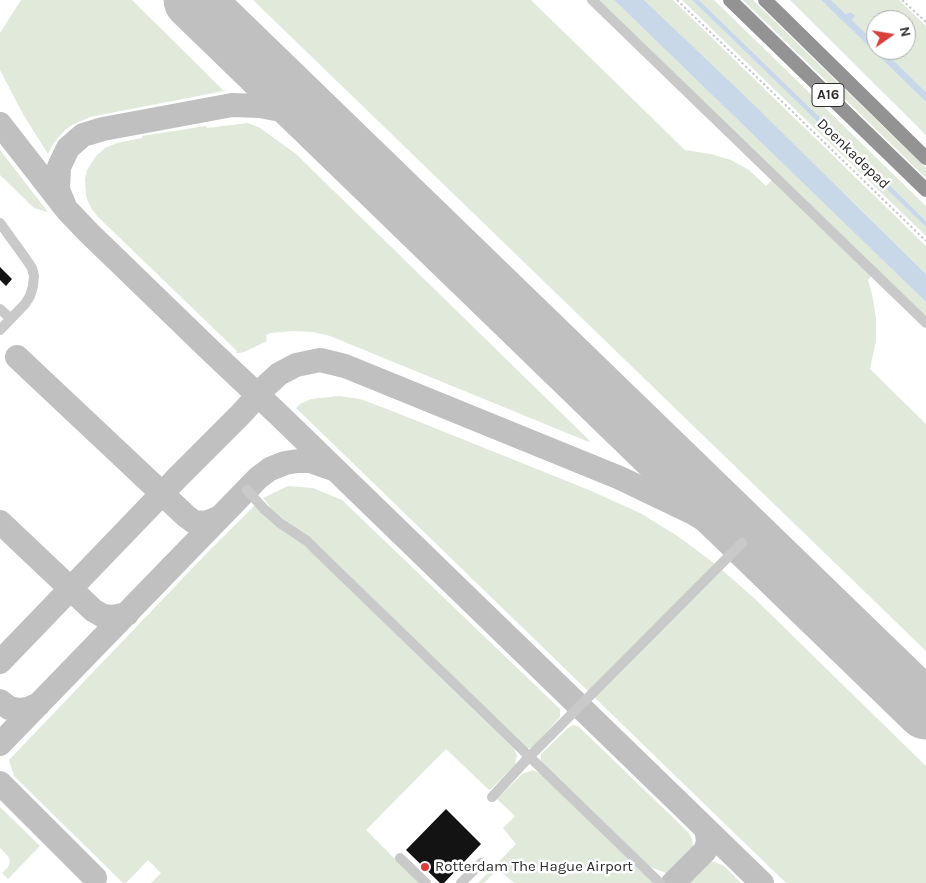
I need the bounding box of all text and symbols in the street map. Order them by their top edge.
north arrow [866,10,916,60]
text: N [896,25,915,39]
road number: A16 [812,84,844,106]
street label: Doenkadepad [813,115,893,193]
place label: Rotterdam The Hague Airport [435,858,633,876]
marker: Rotterdam The Hague Airport [419,861,431,873]

